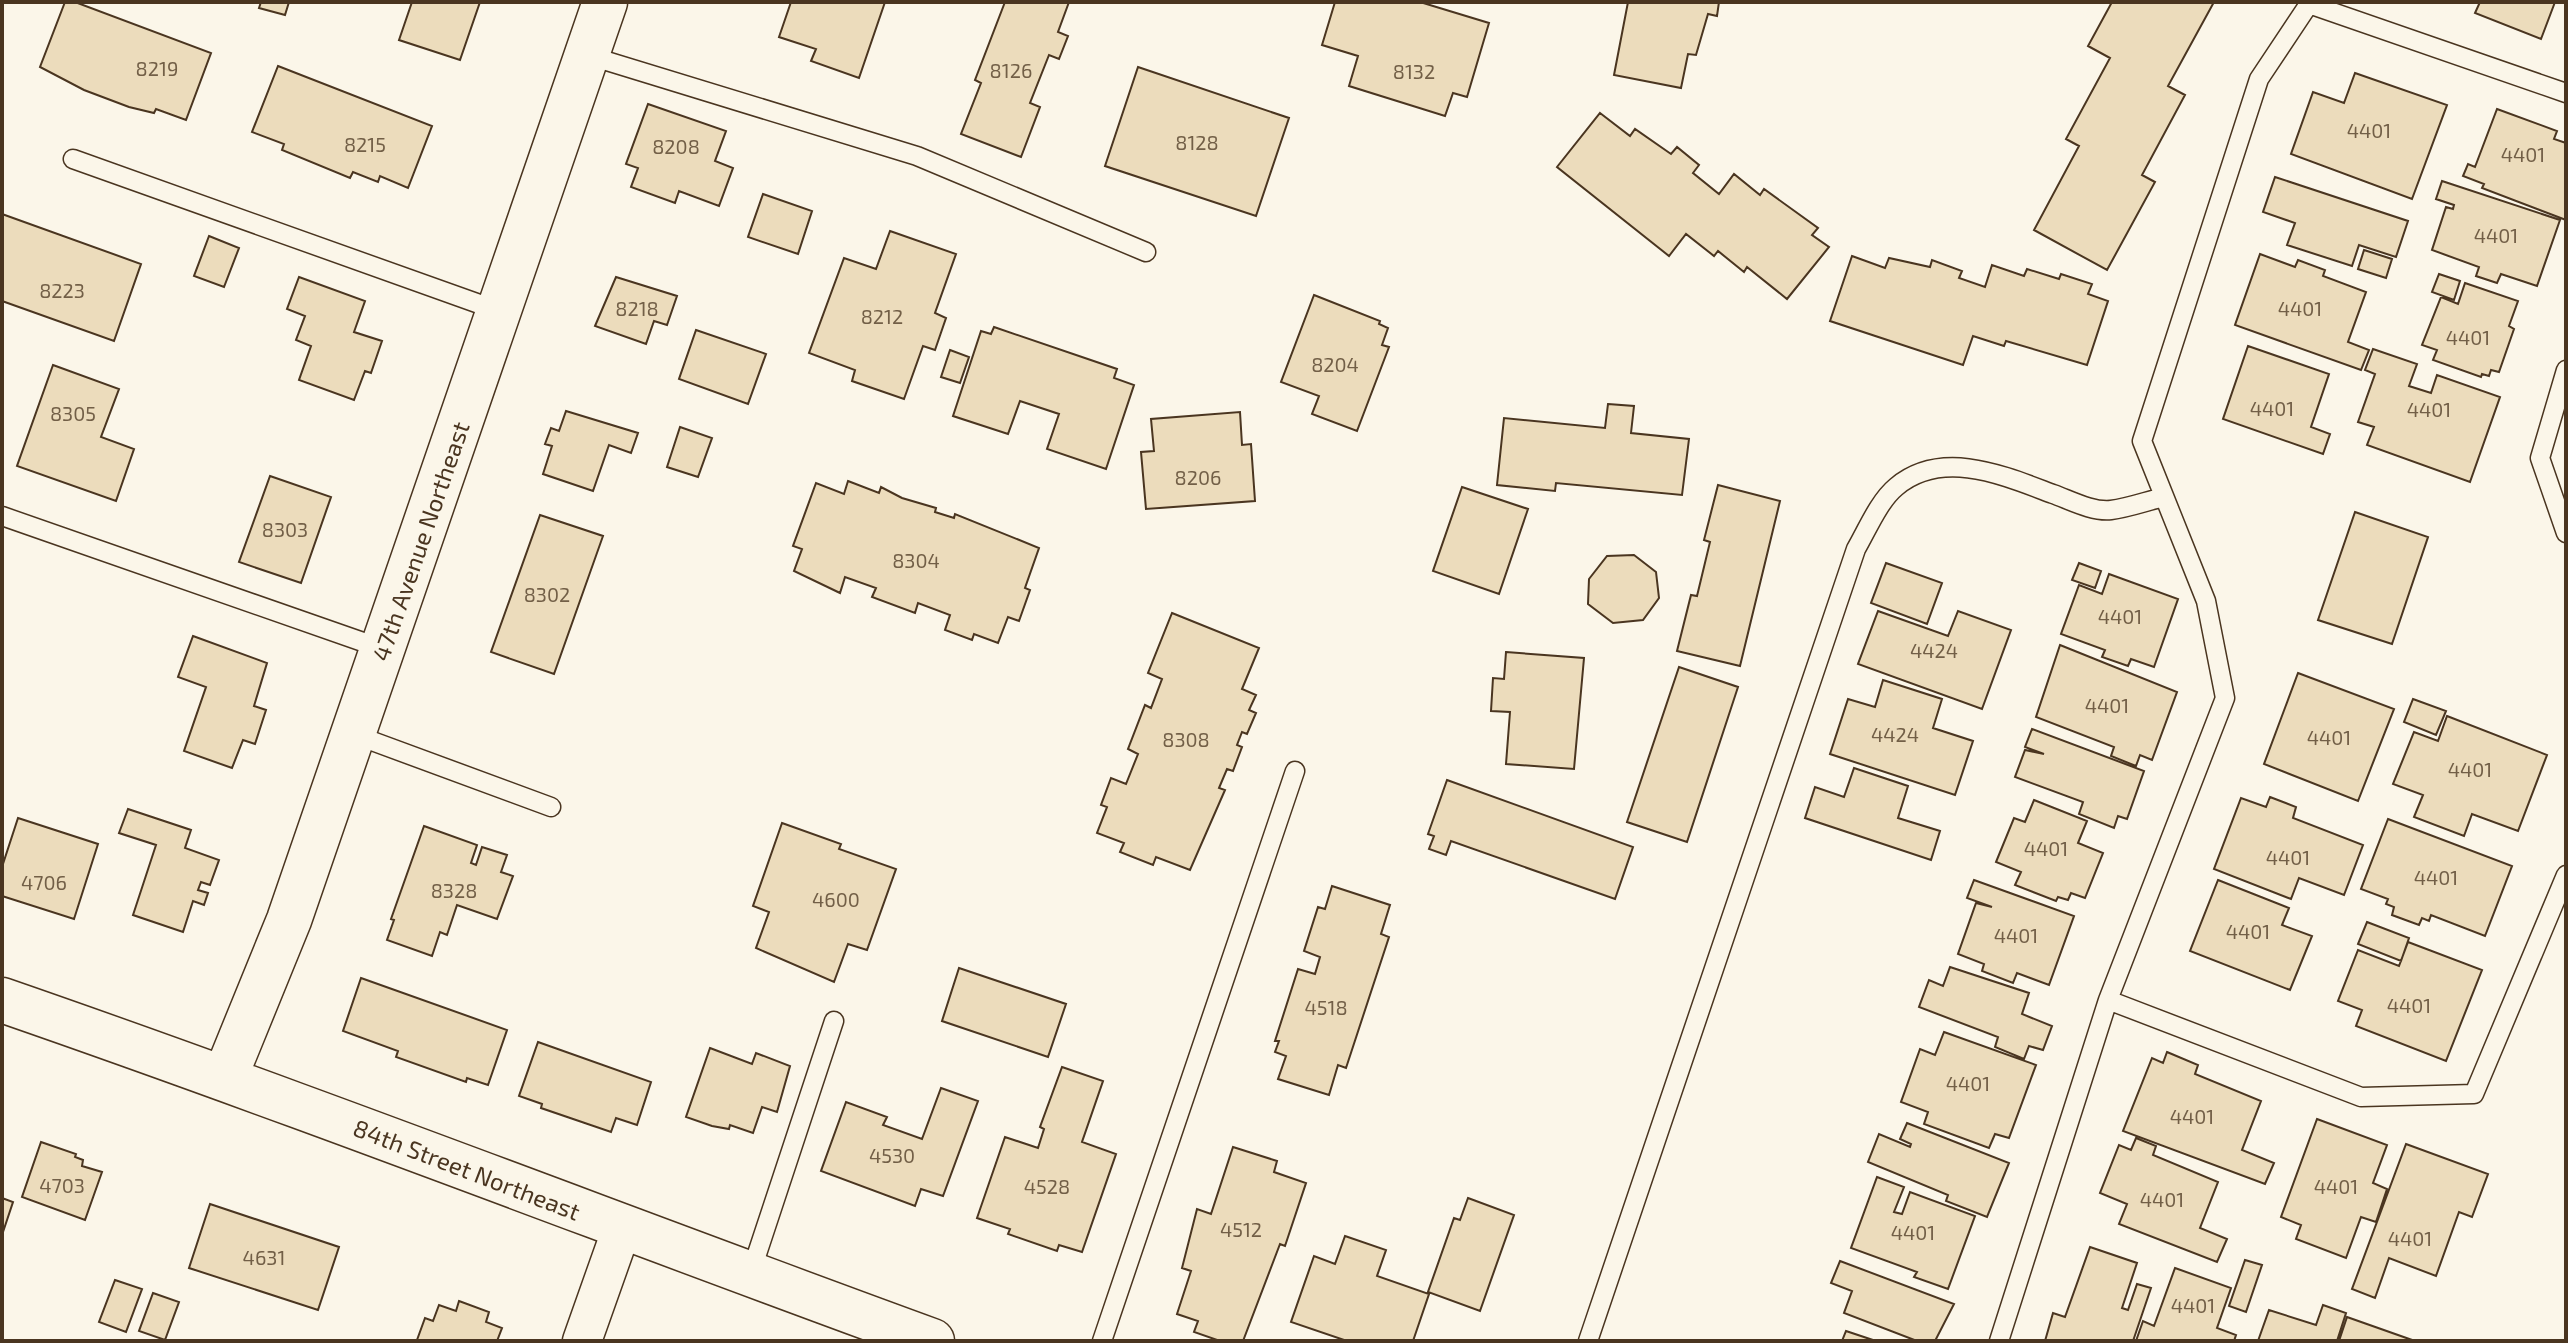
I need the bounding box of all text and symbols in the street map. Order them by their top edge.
house number: 8219 [136,56,178,80]
house number: 8126 [990,58,1032,82]
house number: 8132 [1393,59,1435,83]
house number: 4401 [2347,118,2391,142]
house number: 8128 [1175,130,1219,154]
house number: 8215 [344,132,386,156]
house number: 8208 [652,134,700,158]
house number: 4401 [2501,142,2545,166]
house number: 4401 [2474,223,2518,247]
house number: 8223 [39,278,85,302]
house number: 8218 [615,296,659,320]
house number: 4401 [2278,296,2322,320]
house number: 8212 [861,304,903,328]
house number: 4401 [2446,325,2490,349]
house number: 8204 [1311,352,1359,376]
house number: 4401 [2250,396,2294,420]
house number: 4401 [2407,397,2451,421]
house number: 8305 [50,401,96,425]
street label: 47th Avenue Northeast [365,417,475,665]
house number: 8206 [1175,465,1221,489]
house number: 8303 [262,517,308,541]
house number: 8304 [892,548,940,572]
house number: 8302 [524,582,570,606]
house number: 4401 [2098,604,2142,628]
house number: 4424 [1910,638,1958,662]
house number: 4401 [2085,693,2129,717]
house number: 4424 [1871,722,1919,746]
house number: 4401 [2307,725,2351,749]
house number: 8308 [1162,727,1210,751]
house number: 4401 [2448,757,2492,781]
house number: 4401 [2024,836,2068,860]
house number: 4401 [2266,845,2310,869]
house number: 4401 [2414,865,2458,889]
house number: 4706 [21,870,67,894]
house number: 8328 [431,878,477,902]
house number: 4600 [812,887,860,911]
house number: 4401 [2226,919,2270,943]
house number: 4401 [1994,923,2038,947]
house number: 4401 [2387,993,2431,1017]
house number: 4518 [1304,995,1348,1019]
house number: 4401 [1946,1071,1990,1095]
house number: 4401 [2170,1104,2214,1128]
street label: 84th Street Northeast [350,1112,584,1226]
house number: 4530 [869,1143,915,1167]
house number: 4703 [39,1173,85,1197]
house number: 4528 [1024,1174,1070,1198]
house number: 4401 [2314,1174,2358,1198]
house number: 4401 [2140,1187,2184,1211]
house number: 4512 [1220,1217,1262,1241]
house number: 4401 [1891,1220,1935,1244]
house number: 4401 [2388,1226,2432,1250]
house number: 4631 [243,1245,285,1269]
house number: 4401 [2171,1293,2215,1317]

